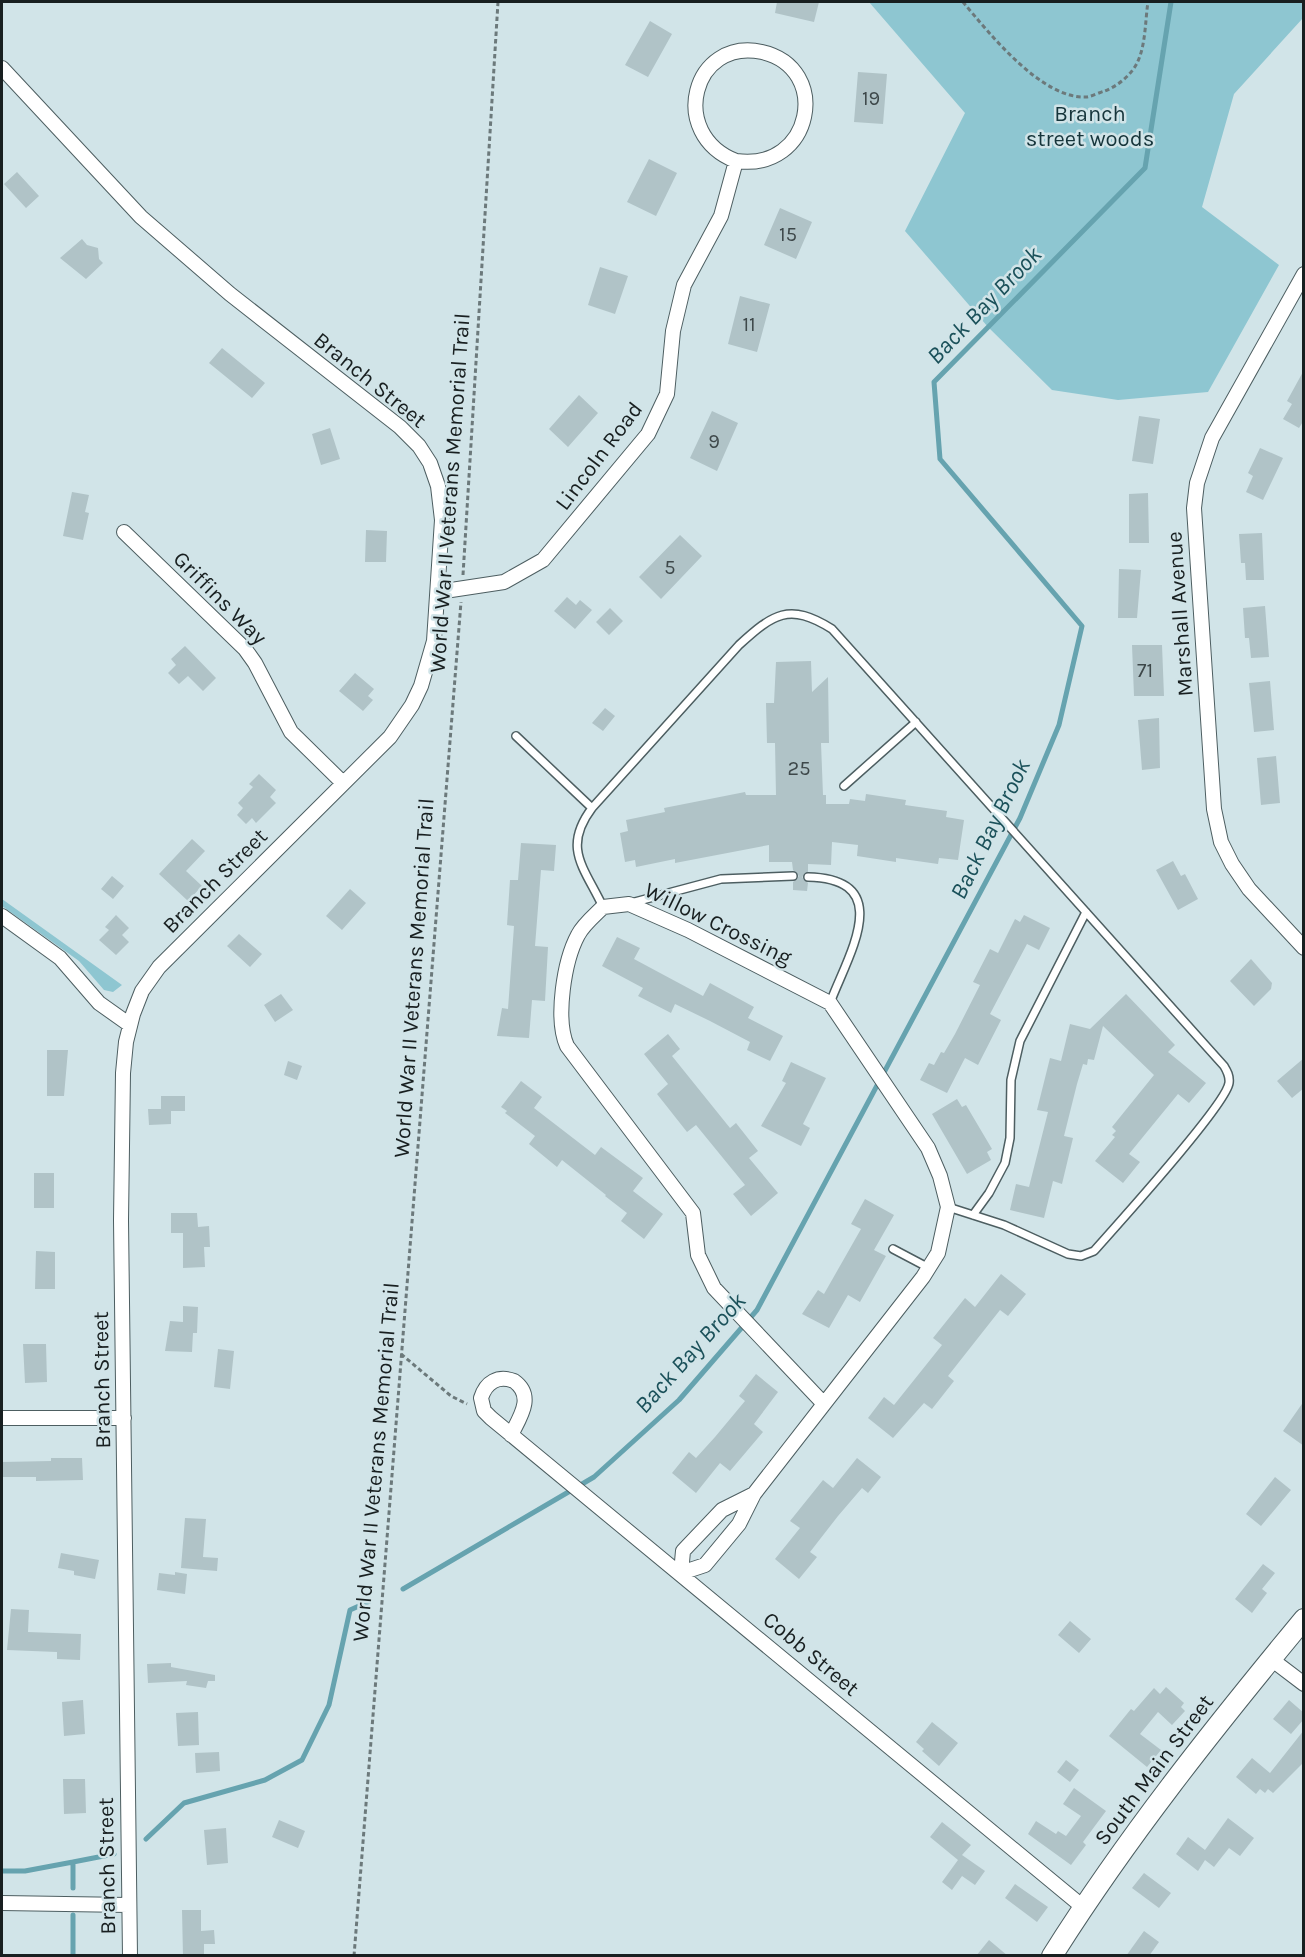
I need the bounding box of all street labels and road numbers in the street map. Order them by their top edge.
street label: World War II Veterans Memorial Trail [424,312,476,674]
street label: Branch Street [308,327,432,433]
street label: Lincoln Road [550,397,648,515]
street label: Marshall Avenue [1161,530,1199,698]
street label: Griffins Way [168,546,272,650]
street label: World War II Veterans Memorial Trail [388,797,440,1159]
street label: Branch Street [157,823,273,939]
street label: Willow Crossing [640,877,796,971]
street label: World War II Veterans Memorial Trail [347,1281,405,1643]
street label: Branch Street [88,1311,116,1449]
street label: Cobb Street [758,1606,864,1702]
street label: South Main Street [1089,1690,1219,1850]
street label: Branch Street [93,1797,121,1935]

